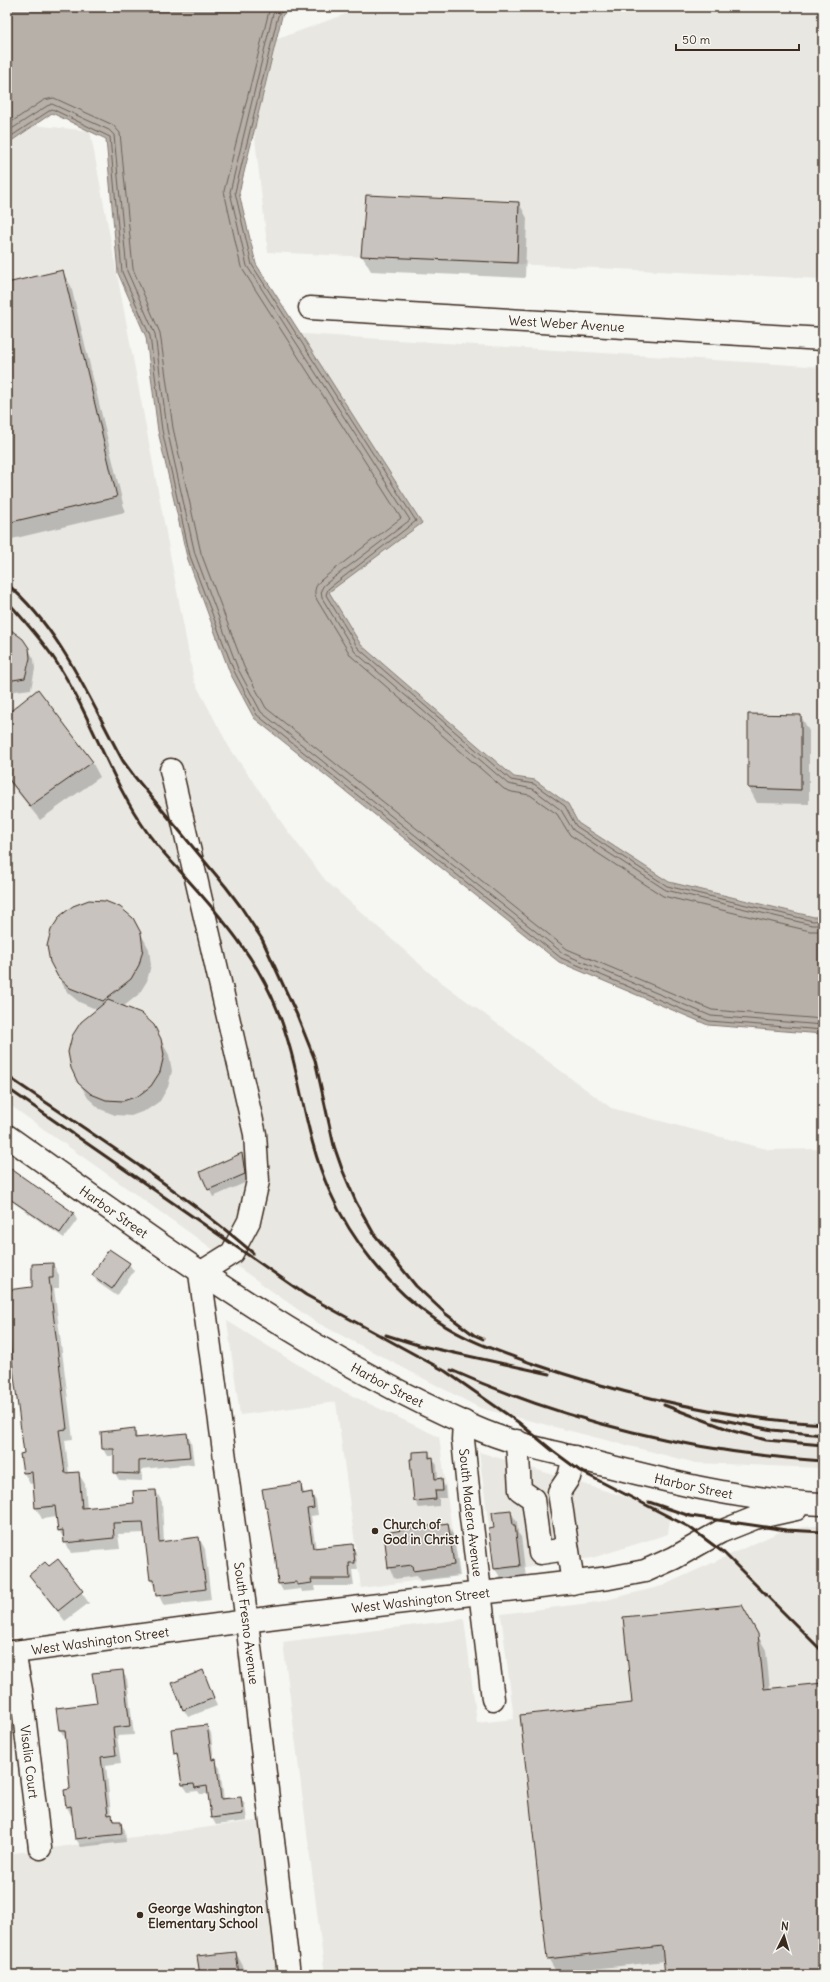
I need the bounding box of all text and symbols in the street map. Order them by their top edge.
scale bar [676,26,799,52]
text: 50 m [682,32,711,47]
street label: West Weber Avenue [508,312,625,335]
street label: Harbor Street [76,1182,152,1242]
street label: Harbor Street [348,1359,427,1411]
street label: South Madera Avenue [455,1448,487,1578]
street label: Harbor Street [653,1469,735,1503]
place label: Church of God in Christ [383,1516,459,1548]
marker: Church of God in Christ [370,1526,380,1536]
street label: South Fresno Avenue [231,1561,263,1685]
street label: West Washington Street [351,1583,491,1617]
street label: West Washington Street [30,1623,171,1658]
street label: Visalia Court [17,1724,43,1800]
place label: George Washington Elementary School [148,1900,264,1932]
marker: George Washington Elementary School [135,1910,145,1920]
north arrow [764,1916,804,1956]
text: N [780,1919,789,1933]

